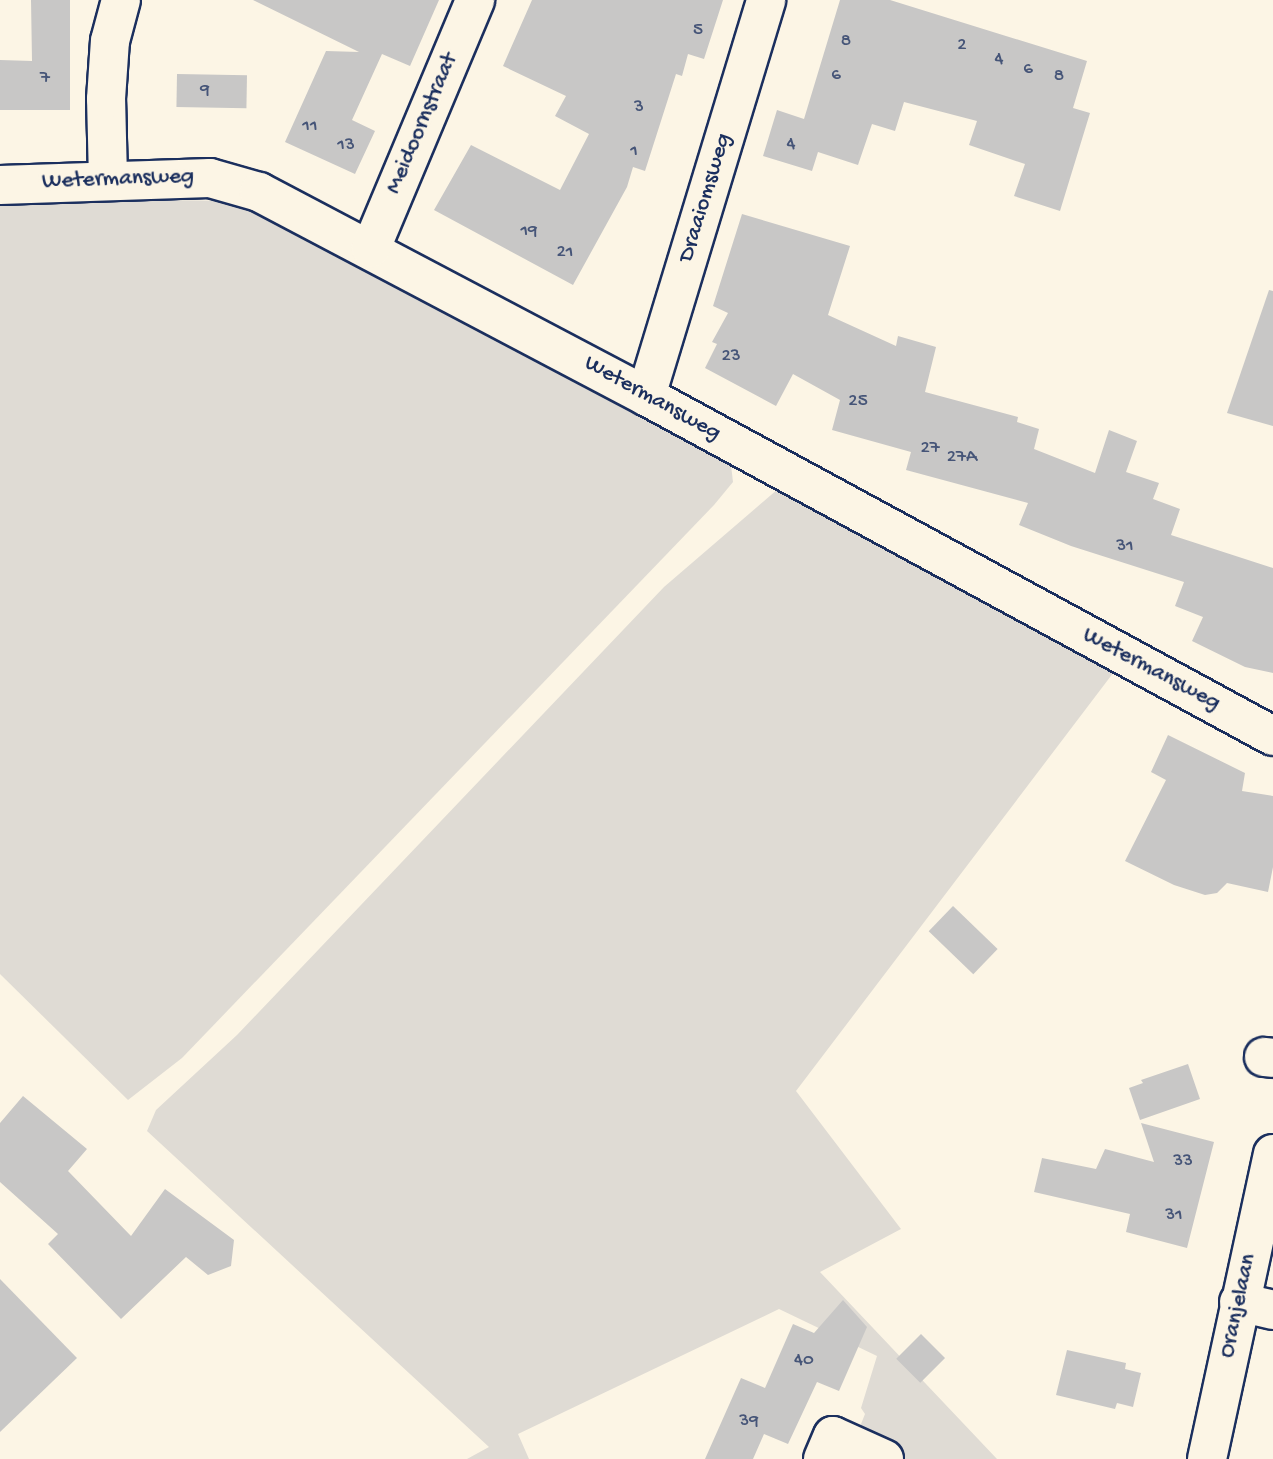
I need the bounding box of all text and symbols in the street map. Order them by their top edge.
house number: 5 [693,20,703,42]
house number: 8 [841,31,851,53]
house number: 2 [957,35,967,57]
street label: Meidoornstraat [381,49,465,199]
house number: 4 [995,49,1003,71]
house number: 6 [1023,59,1033,81]
house number: 6 [831,65,841,87]
house number: 8 [1054,66,1064,88]
house number: 7 [40,68,50,90]
house number: 9 [200,80,210,102]
house number: 3 [634,97,644,119]
house number: 11 [302,116,318,138]
street label: Draaiomsweg [673,130,739,266]
house number: 4 [787,134,795,156]
house number: 13 [337,135,355,157]
house number: 1 [630,141,638,163]
street label: Wetermansweg [42,164,194,196]
house number: 19 [520,221,538,243]
house number: 21 [557,242,573,264]
house number: 23 [721,346,741,368]
street label: Wetermansweg [579,350,725,448]
house number: 25 [848,391,868,413]
house number: 27 [920,438,940,460]
house number: 27A [947,447,977,469]
house number: 31 [1116,536,1134,558]
street label: Wetermansweg [1077,622,1225,718]
house number: 33 [1173,1151,1193,1173]
house number: 31 [1165,1205,1183,1227]
street label: Oranjelaan [1215,1251,1263,1361]
house number: 40 [794,1350,814,1372]
house number: 39 [739,1411,759,1433]

